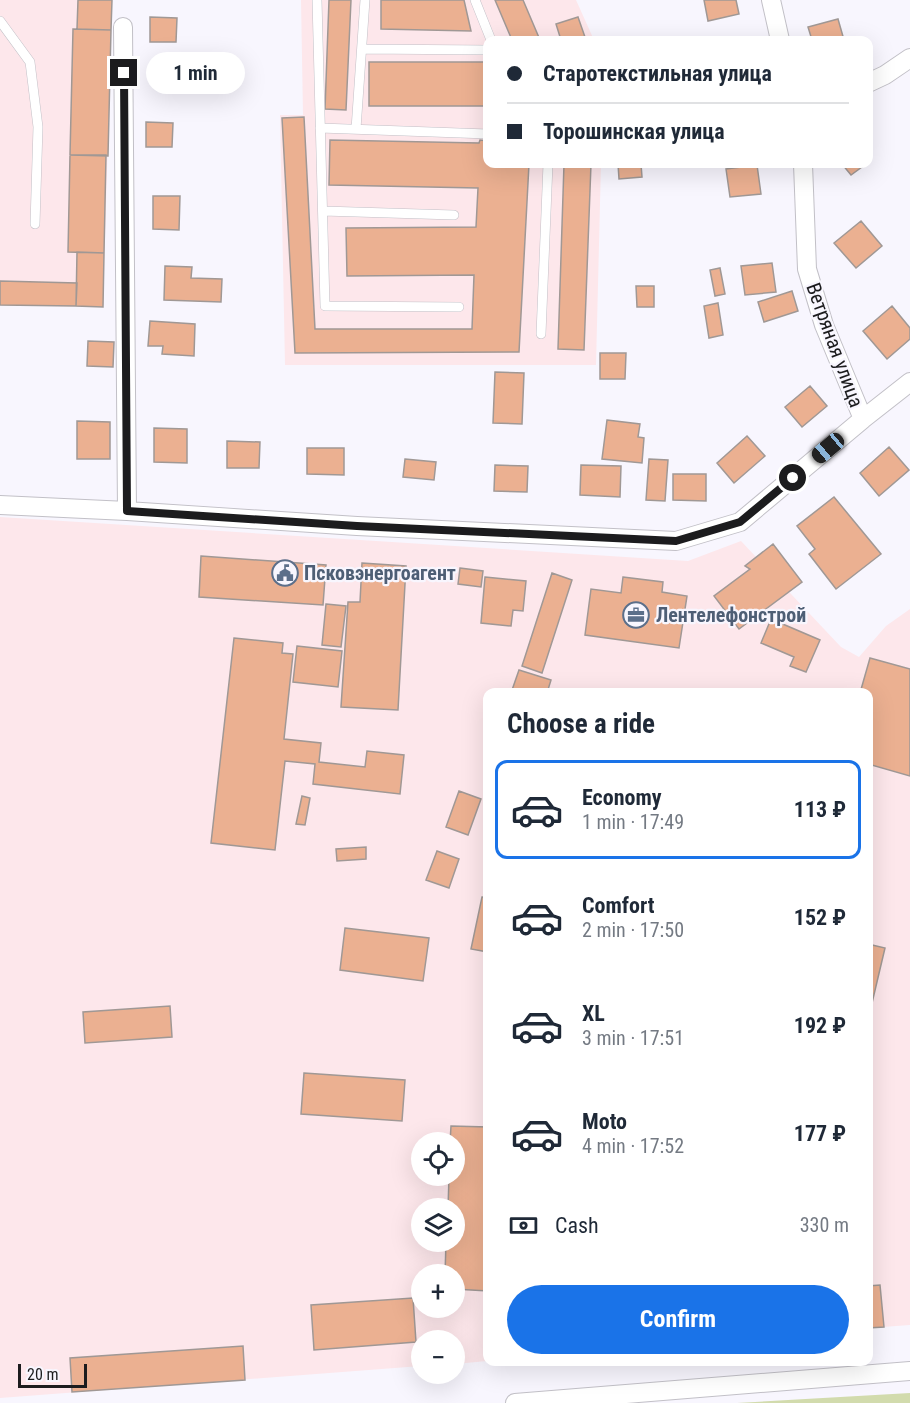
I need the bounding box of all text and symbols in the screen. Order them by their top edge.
callout: 1 min [145,52,244,94]
route end [110,59,137,86]
text: 1 min [173,61,218,85]
text: Старотекстильная улица [543,61,772,86]
text: Торошинская улица [543,119,725,144]
street label: Ветряная улица [801,280,869,410]
car [808,430,848,466]
route start [779,464,806,491]
public building icon: Псковэнергоагент [270,558,300,588]
place label: Псковэнергоагент [304,561,456,585]
office icon: Лентелефонстрой [621,600,651,630]
place label: Лентелефонстрой [656,603,806,627]
text: Choose a ride [507,708,655,740]
icon: car [510,783,564,837]
text: Economy [582,785,662,810]
text: 113 ₽ [794,797,846,822]
text: 1 min · 17:49 [582,810,684,834]
icon: car [510,891,564,945]
text: Comfort [582,893,655,918]
text: 152 ₽ [794,905,846,930]
text: 2 min · 17:50 [582,918,684,942]
icon: car [510,999,564,1053]
text: XL [582,1001,605,1026]
text: 192 ₽ [794,1013,846,1038]
text: 3 min · 17:51 [582,1026,684,1050]
icon: car [510,1107,564,1161]
text: Moto [582,1109,627,1134]
text: 177 ₽ [794,1121,846,1146]
map controls [411,1132,465,1384]
button: locate [411,1132,465,1186]
text: 4 min · 17:52 [582,1134,684,1158]
button: layers [411,1198,465,1252]
icon: cash [507,1209,540,1242]
text: Cash [555,1213,599,1238]
text: 330 m [800,1213,849,1237]
button: + [411,1264,465,1318]
button: Confirm [507,1285,849,1354]
button: − [411,1330,465,1384]
scale bar [18,1361,87,1388]
text: 20 m [27,1365,59,1384]

